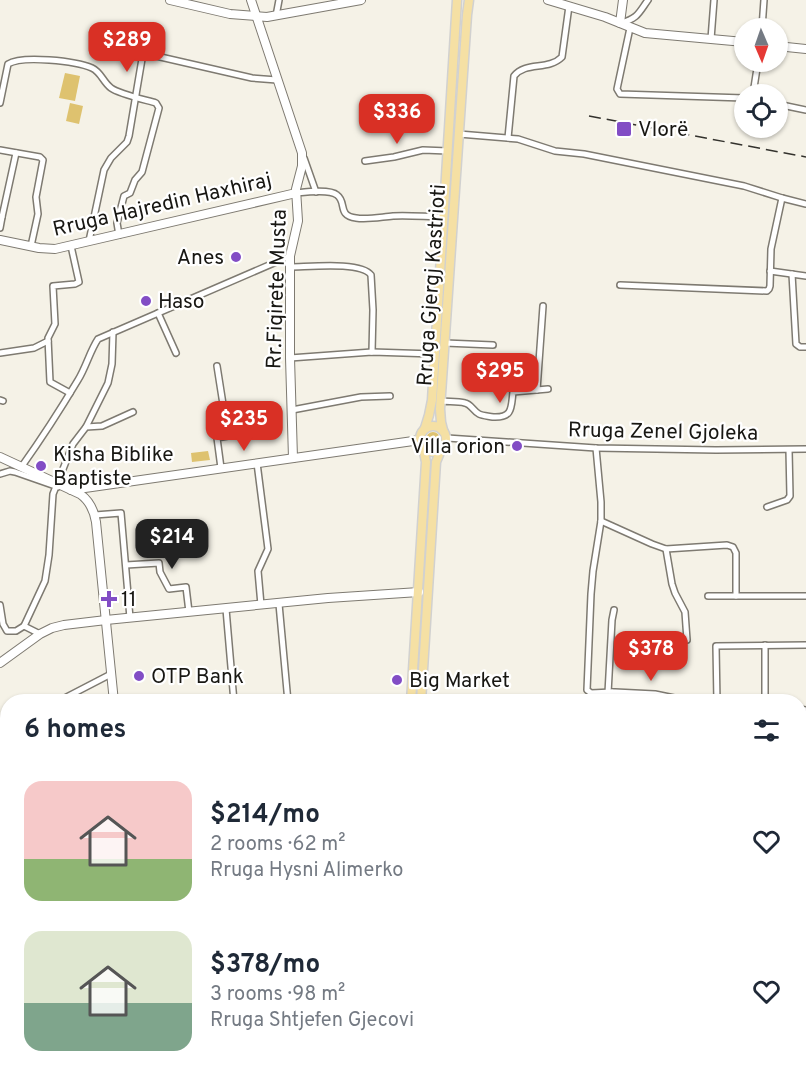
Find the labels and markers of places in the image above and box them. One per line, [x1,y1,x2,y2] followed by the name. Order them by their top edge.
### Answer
[91,22,163,73] pin: $289
[361,94,433,145] pin: $336
[638,117,688,144] place label: Vlorë
[615,120,633,138] marker: Vlorë
[177,245,224,272] place label: Anes
[229,250,243,264] marker: Anes
[158,289,204,316] place label: Haso
[139,294,153,308] marker: Haso
[464,353,536,404] pin: $295
[208,401,280,452] pin: $235
[411,434,505,461] place label: Villa orion
[510,439,524,453] marker: Villa orion
[53,442,174,493] place label: Kisha Biblike Baptiste
[34,459,48,473] marker: Kisha Biblike Baptiste
[136,519,208,570] pin: $214
[121,587,137,614] place label: 11
[102,592,116,606] marker: 11
[615,631,687,682] pin: $378
[151,664,244,691] place label: OTP Bank
[409,668,510,695] place label: Big Market
[132,669,146,683] marker: OTP Bank
[390,673,404,687] marker: Big Market

